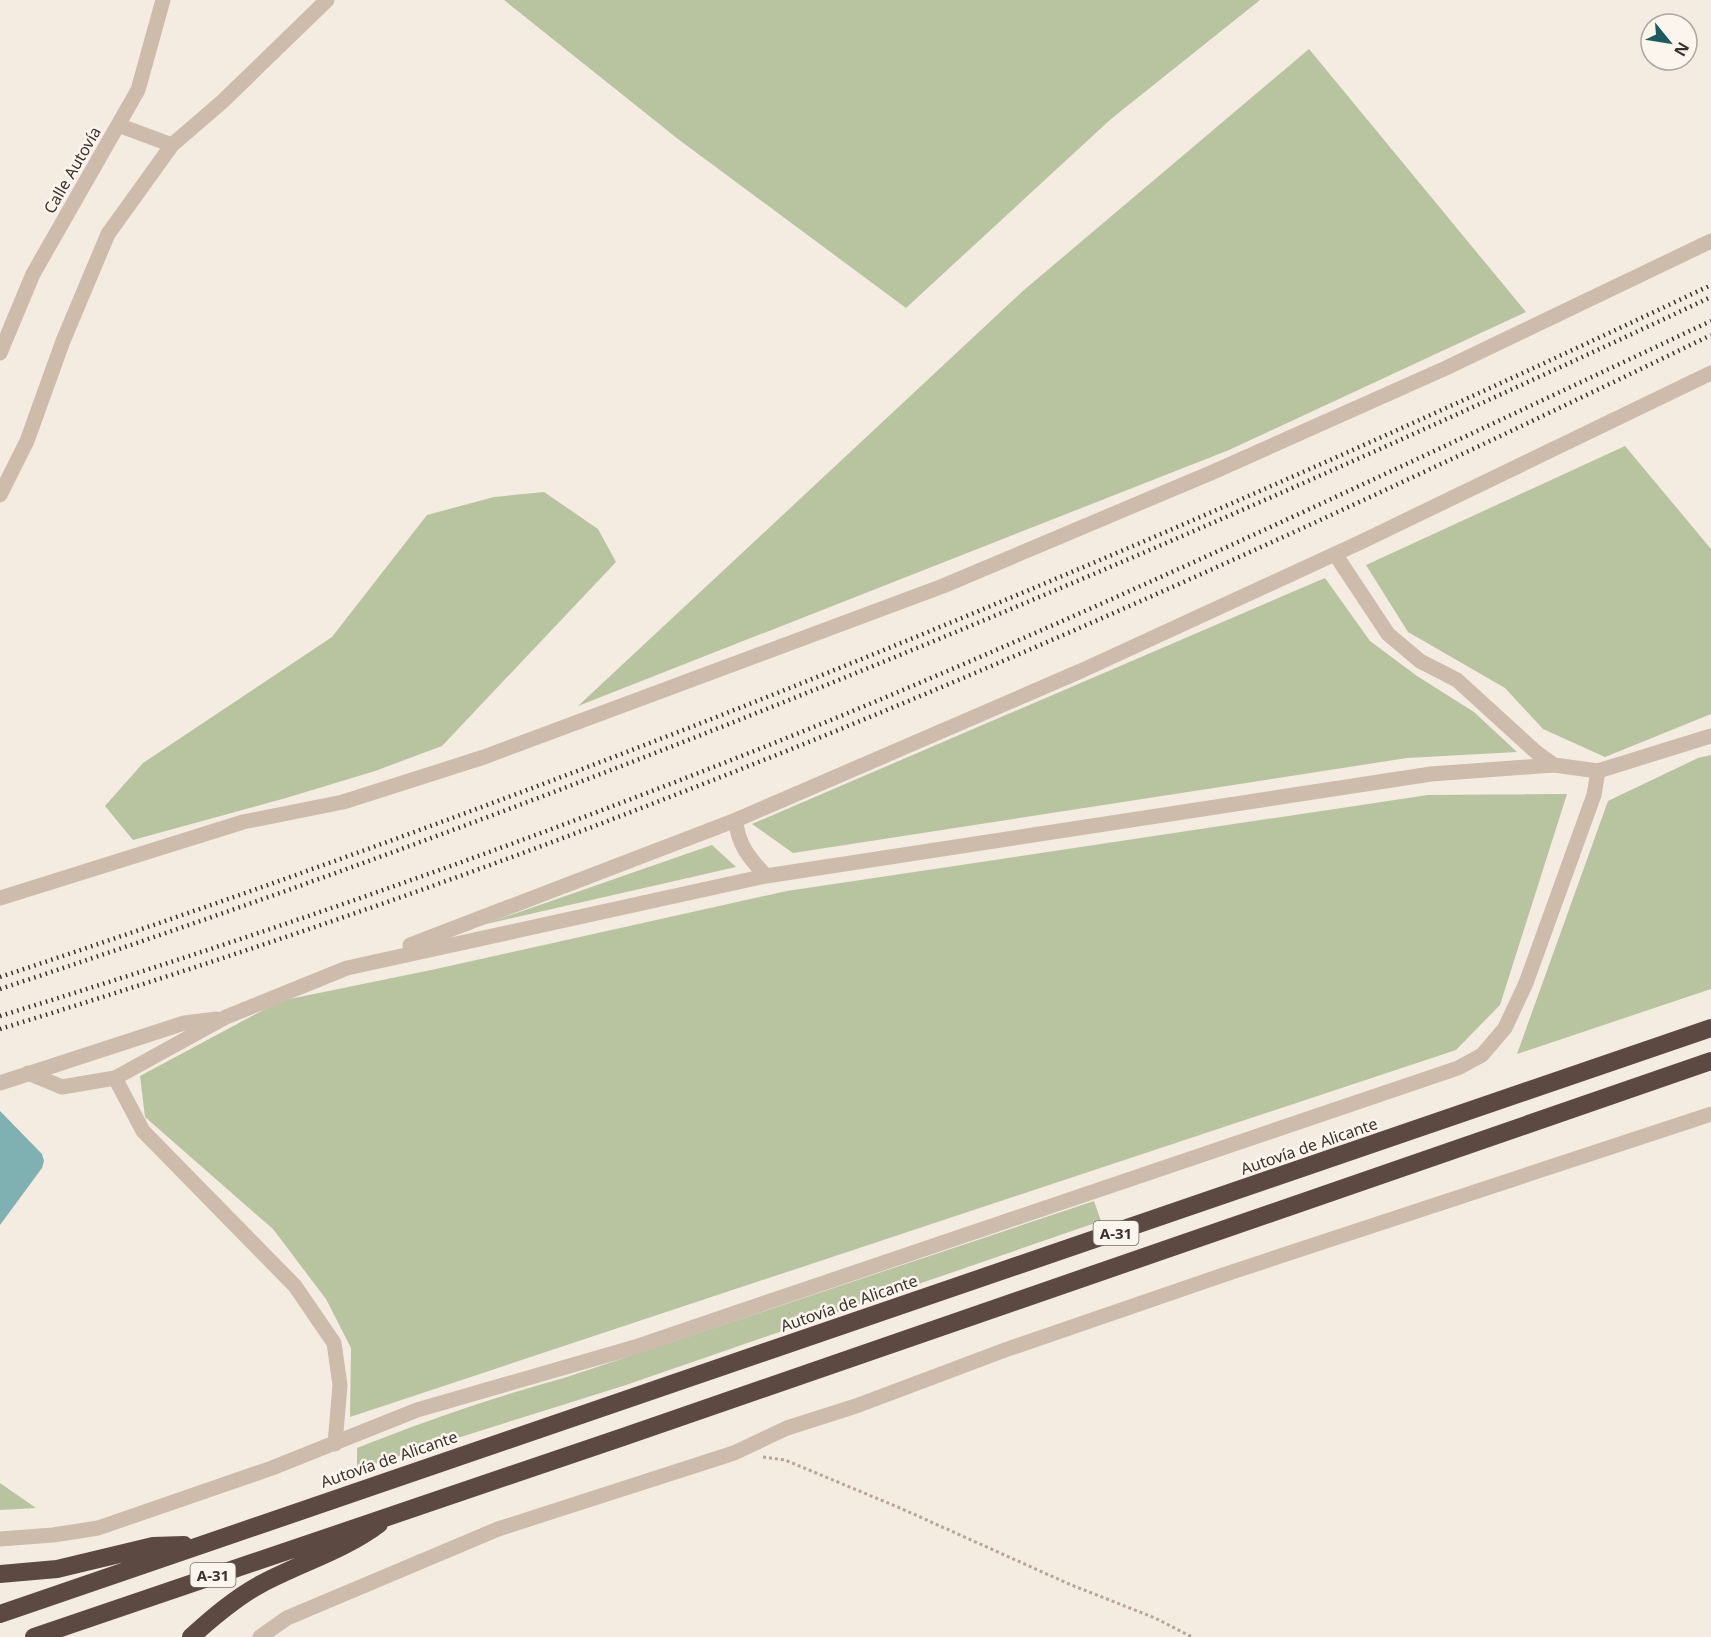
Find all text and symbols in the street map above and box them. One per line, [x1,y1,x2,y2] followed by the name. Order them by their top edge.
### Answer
[1639,12,1699,72] north arrow
[1669,38,1695,61] text: N
[38,122,106,218] street label: Calle Autovía
[1238,1112,1380,1180] street label: Autovía de Alicante
[1094,1221,1138,1245] road number: A-31
[778,1269,920,1337] street label: Autovía de Alicante
[318,1425,460,1493] street label: Autovía de Alicante
[190,1563,236,1587] road number: A-31

